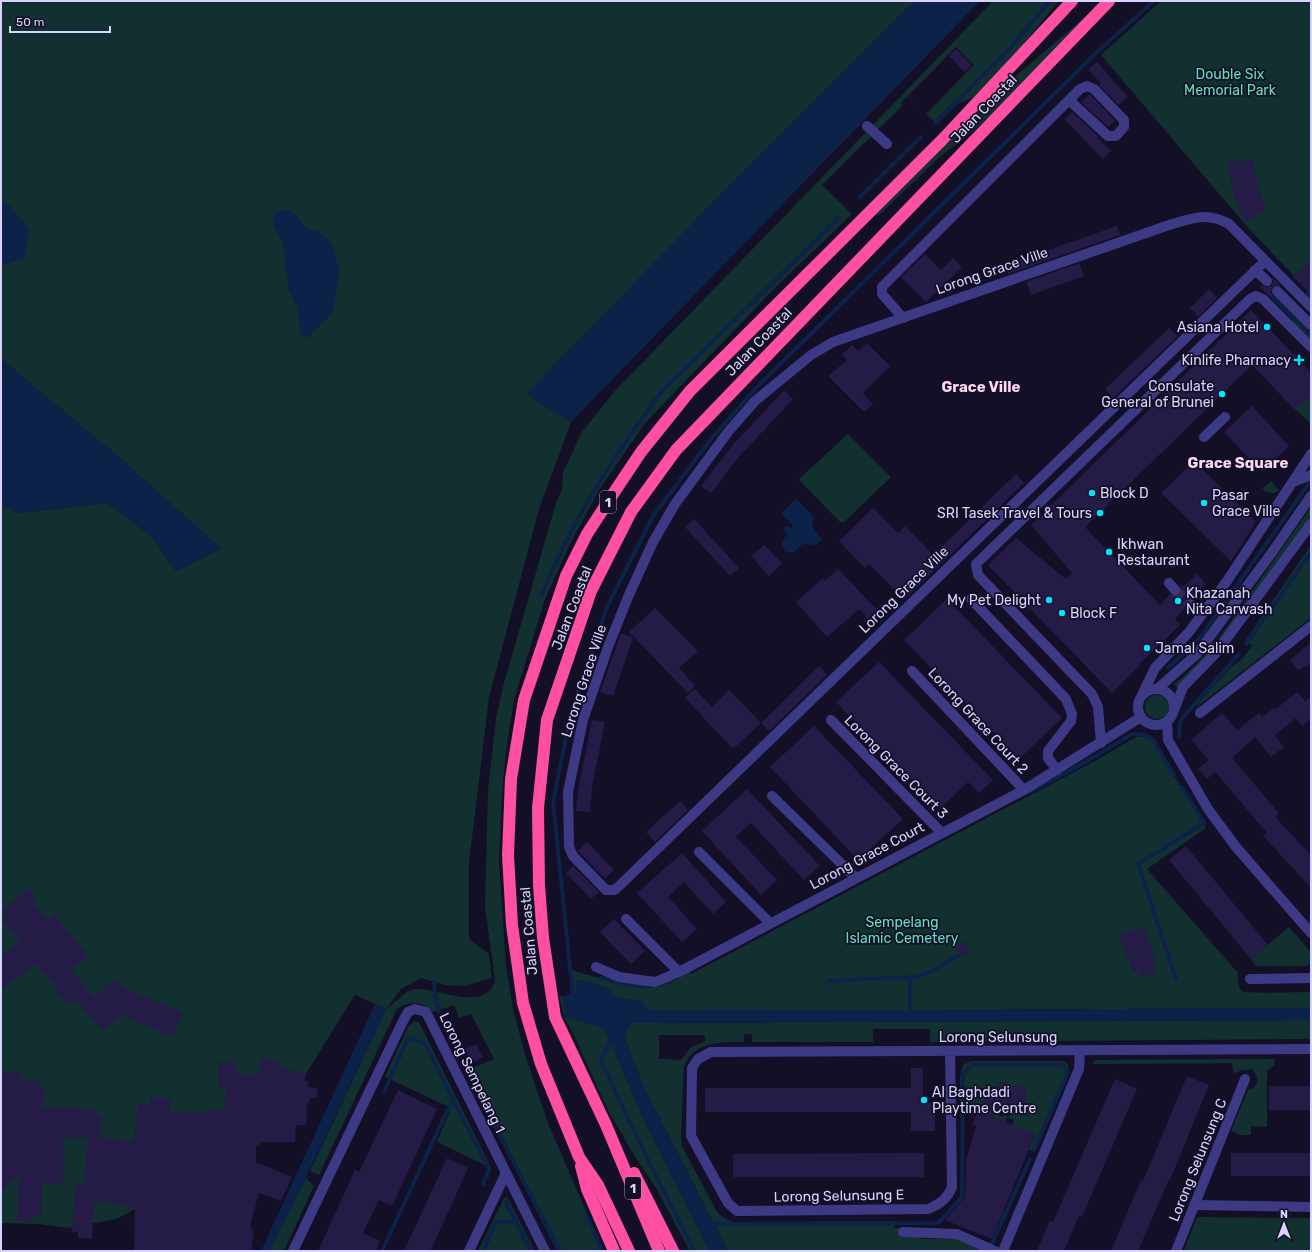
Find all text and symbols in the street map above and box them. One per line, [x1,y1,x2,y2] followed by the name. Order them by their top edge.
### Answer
[10,8,110,34] scale bar
[16,15,44,29] text: 50 m
[1184,66,1277,99] park label: Double Six Memorial Park
[947,71,1021,147] street label: Jalan Coastal
[934,244,1050,298] street label: Lorong Grace Ville
[722,304,796,380] street label: Jalan Coastal
[1177,319,1259,336] place label: Asiana Hotel
[1262,322,1272,332] marker: Asiana Hotel
[1181,352,1291,369] place label: Kinlife Pharmacy
[1294,355,1304,365] marker: Kinlife Pharmacy
[942,378,1021,396] district label: Grace Ville
[1101,378,1214,411] place label: Consulate General of Brunei
[1217,389,1227,399] marker: Consulate General of Brunei
[1188,454,1288,472] district label: Grace Square
[1100,485,1149,502] place label: Block D
[1212,487,1280,520] place label: Pasar Grace Ville
[1087,488,1097,498] marker: Block D
[600,491,616,513] road number: 1
[1199,498,1209,508] marker: Pasar Grace Ville
[937,505,1092,522] place label: SRI Tasek Travel & Tours
[1095,508,1105,518] marker: SRI Tasek Travel & Tours
[1117,536,1190,569] place label: Ikhwan Restaurant
[856,543,952,637] street label: Lorong Grace Ville
[1104,547,1114,557] marker: Ikhwan Restaurant
[548,564,596,652] street label: Jalan Coastal
[1186,585,1273,618] place label: Khazanah Nita Carwash
[947,592,1042,609] place label: My Pet Delight
[1044,595,1054,605] marker: My Pet Delight
[1173,596,1183,606] marker: Khazanah Nita Carwash
[1070,605,1117,622] place label: Block F
[1057,608,1067,618] marker: Block F
[558,622,610,740] street label: Lorong Grace Ville
[1155,640,1234,657] place label: Jamal Salim
[1142,643,1152,653] marker: Jamal Salim
[924,664,1032,778] street label: Lorong Grace Court 2
[841,712,951,822] street label: Lorong Grace Court 3
[807,818,928,893] street label: Lorong Grace Court
[517,886,541,976] street label: Jalan Coastal
[846,914,959,947] park label: Sempelang Islamic Cemetery
[435,1010,509,1136] street label: Lorong Sempelang 1
[939,1029,1057,1046] street label: Lorong Selunsung
[932,1084,1036,1117] place label: Al Baghdadi Playtime Centre
[919,1095,929,1105] marker: Al Baghdadi Playtime Centre
[1166,1096,1230,1224] street label: Lorong Selunsung C
[625,1177,641,1199] road number: 1
[774,1186,904,1206] street label: Lorong Selunsung E
[1264,1204,1304,1244] north arrow
[1280,1208,1288,1221] text: N

